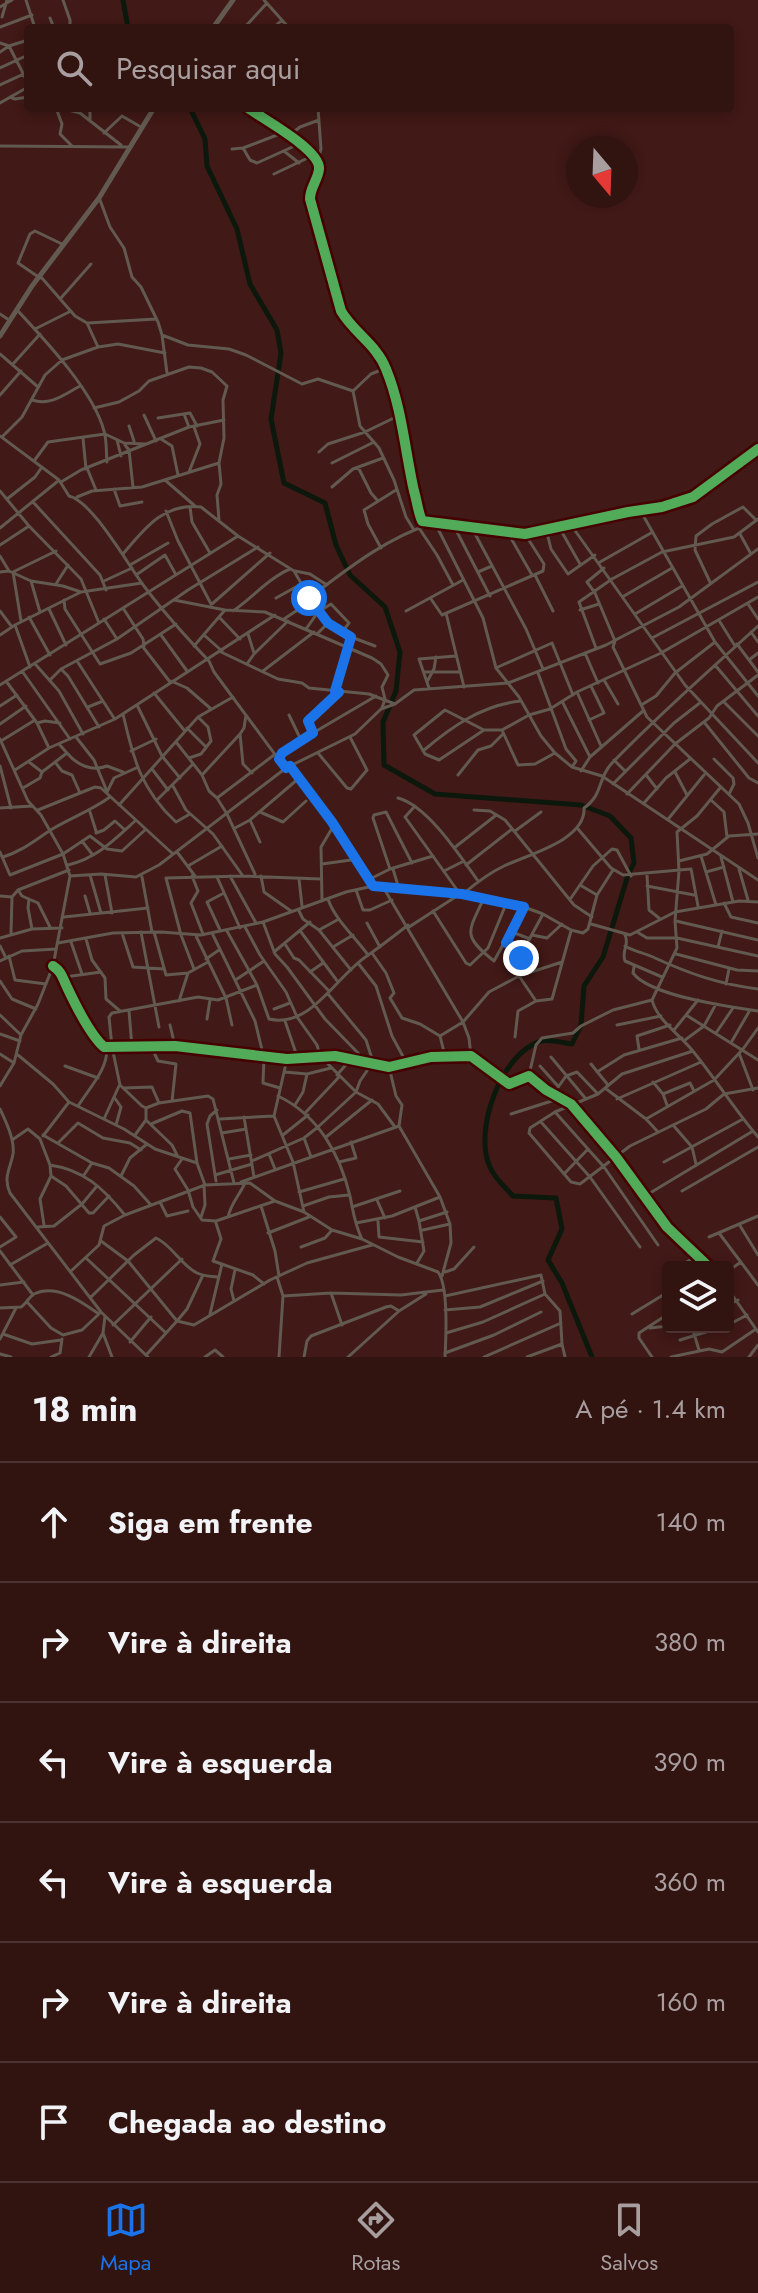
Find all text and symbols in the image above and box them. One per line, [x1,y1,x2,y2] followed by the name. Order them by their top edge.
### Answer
[24,24,734,112] search box
[52,46,96,90] icon: search
[116,47,301,90] text: Pesquisar aqui
[566,136,638,208] north arrow
[291,580,327,616] route start
[503,940,539,976] route end
[662,1261,734,1333] map controls
[662,1261,734,1333] button: layers
[32,1385,138,1434] text: 18 min
[575,1390,726,1428] text: A pé · 1.4 km
[32,1500,76,1544] icon: ahead
[108,1501,313,1544] text: Siga em frente
[655,1503,726,1541] text: 140 m
[32,1620,76,1664] icon: right
[108,1621,292,1664] text: Vire à direita
[654,1623,726,1661] text: 380 m
[32,1740,76,1784] icon: left
[108,1741,333,1784] text: Vire à esquerda
[653,1743,726,1781] text: 390 m
[32,1860,76,1904] icon: left
[108,1861,333,1904] text: Vire à esquerda
[653,1863,726,1901] text: 360 m
[32,1980,76,2024] icon: right
[108,1981,292,2024] text: Vire à direita
[656,1983,726,2021] text: 160 m
[32,2100,76,2144] icon: arrive
[108,2101,386,2144] text: Chegada ao destino
[100,2198,151,2278] tab: Mapa
[351,2198,400,2278] tab: Rotas
[600,2198,658,2278] tab: Salvos

